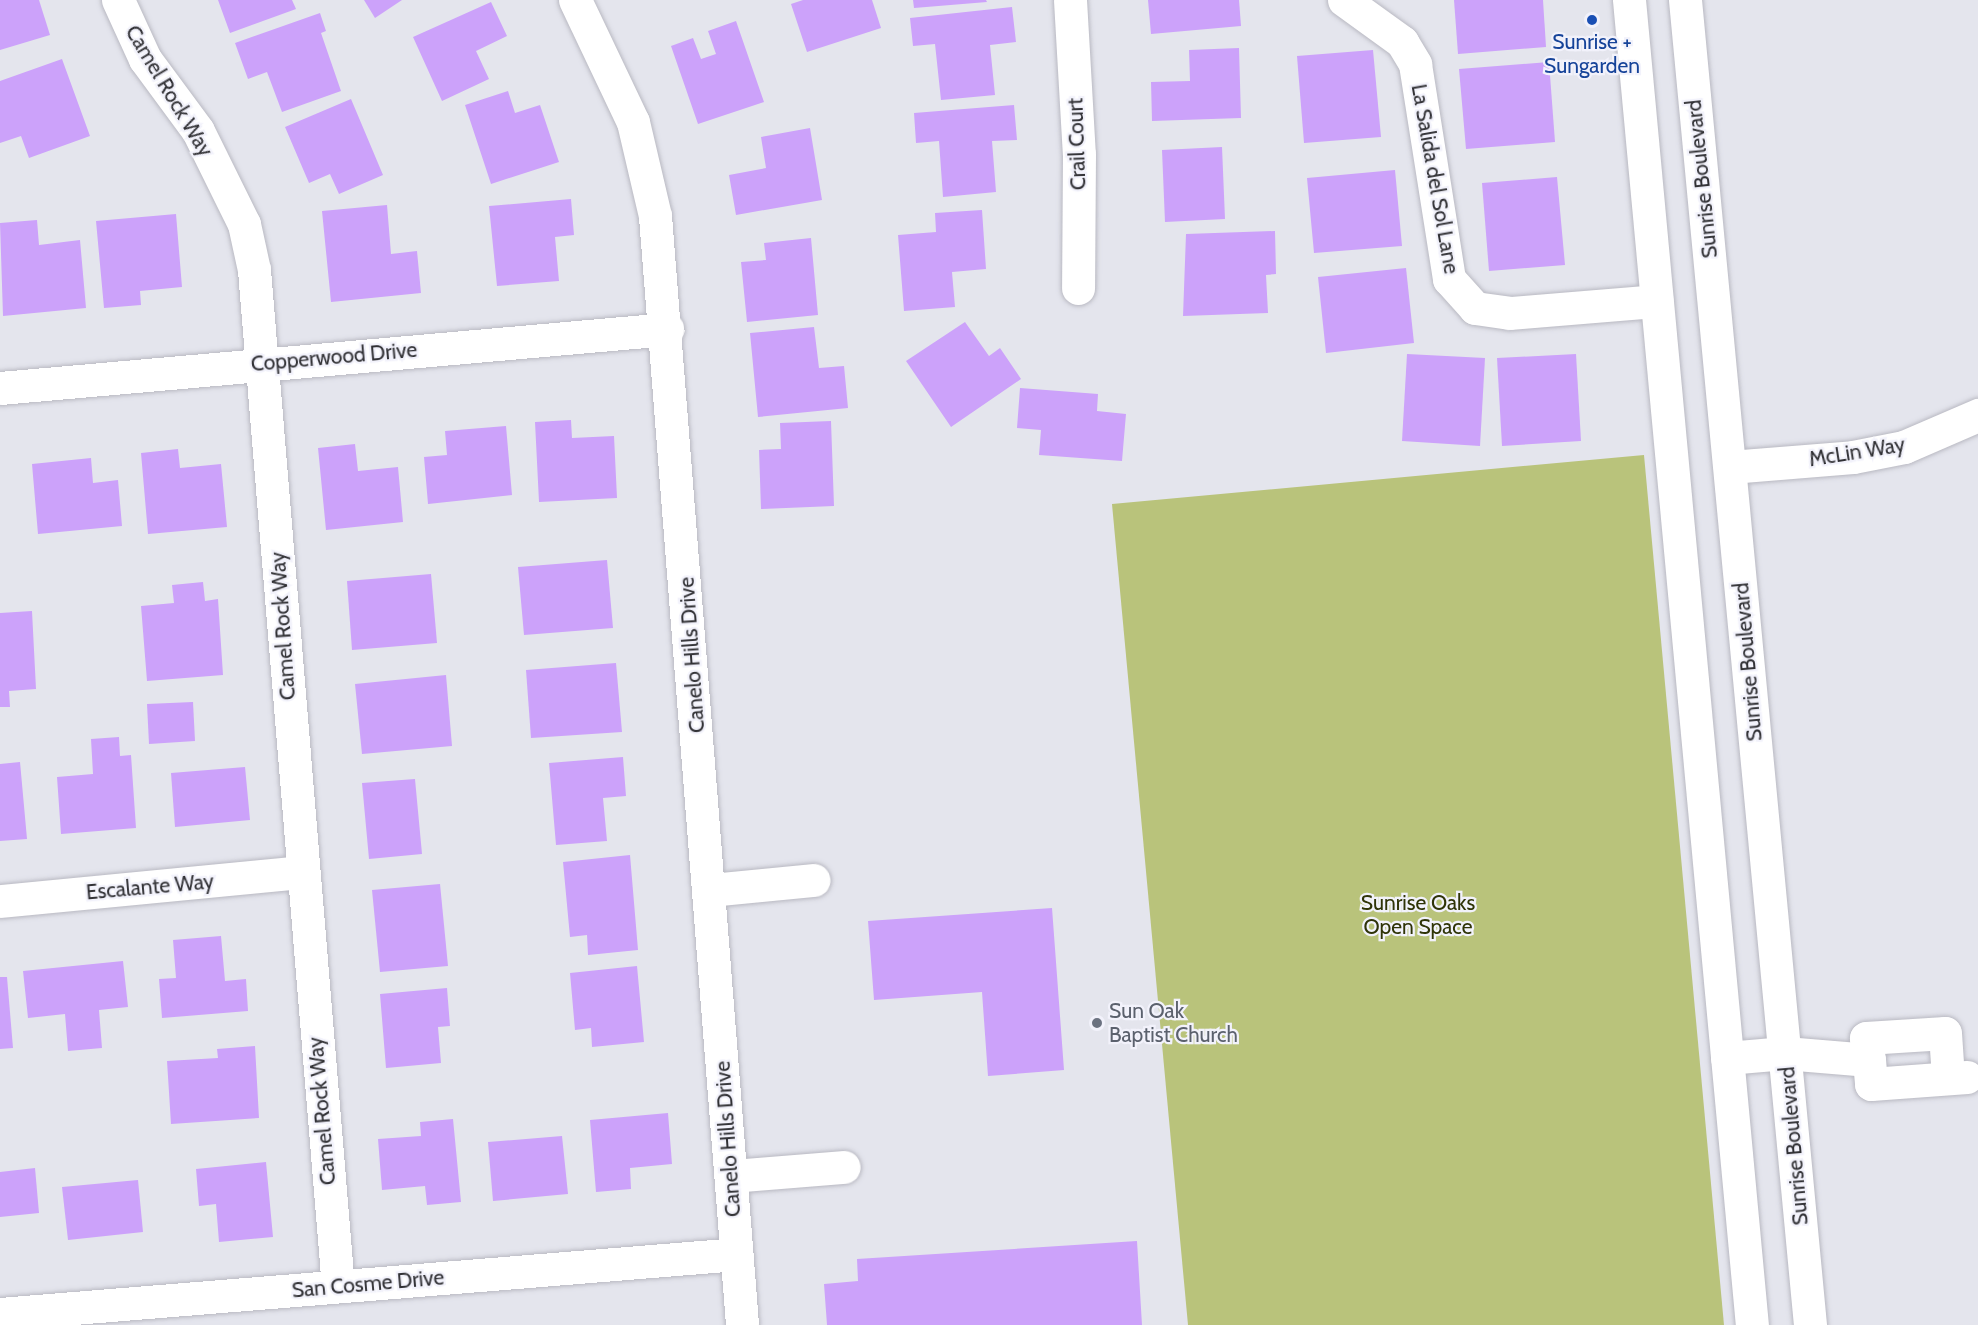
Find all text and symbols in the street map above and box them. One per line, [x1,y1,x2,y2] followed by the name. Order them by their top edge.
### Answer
[1585,13,1599,27] marker: Sunrise + Sungarden
[120,21,218,161] street label: Camel Rock Way
[1544,29,1640,79] place label: Sunrise + Sungarden
[1406,82,1464,276] street label: La Salida del Sol Lane
[1063,97,1091,191] street label: Crail Court
[1681,99,1723,259] street label: Sunrise Boulevard
[250,337,418,377] street label: Copperwood Drive
[1807,432,1907,472] street label: McLin Way
[265,551,301,701] street label: Camel Rock Way
[674,576,710,734] street label: Canelo Hills Drive
[1729,582,1767,742] street label: Sunrise Boulevard
[85,869,215,905] street label: Escalante Way
[1361,890,1475,940] park label: Sunrise Oaks Open Space
[1109,998,1238,1048] place label: Sun Oak Baptist Church
[1090,1016,1104,1030] marker: Sun Oak Baptist Church
[303,1036,341,1186] street label: Camel Rock Way
[710,1060,746,1218] street label: Canelo Hills Drive
[1775,1066,1813,1226] street label: Sunrise Boulevard
[291,1265,445,1303] street label: San Cosme Drive

